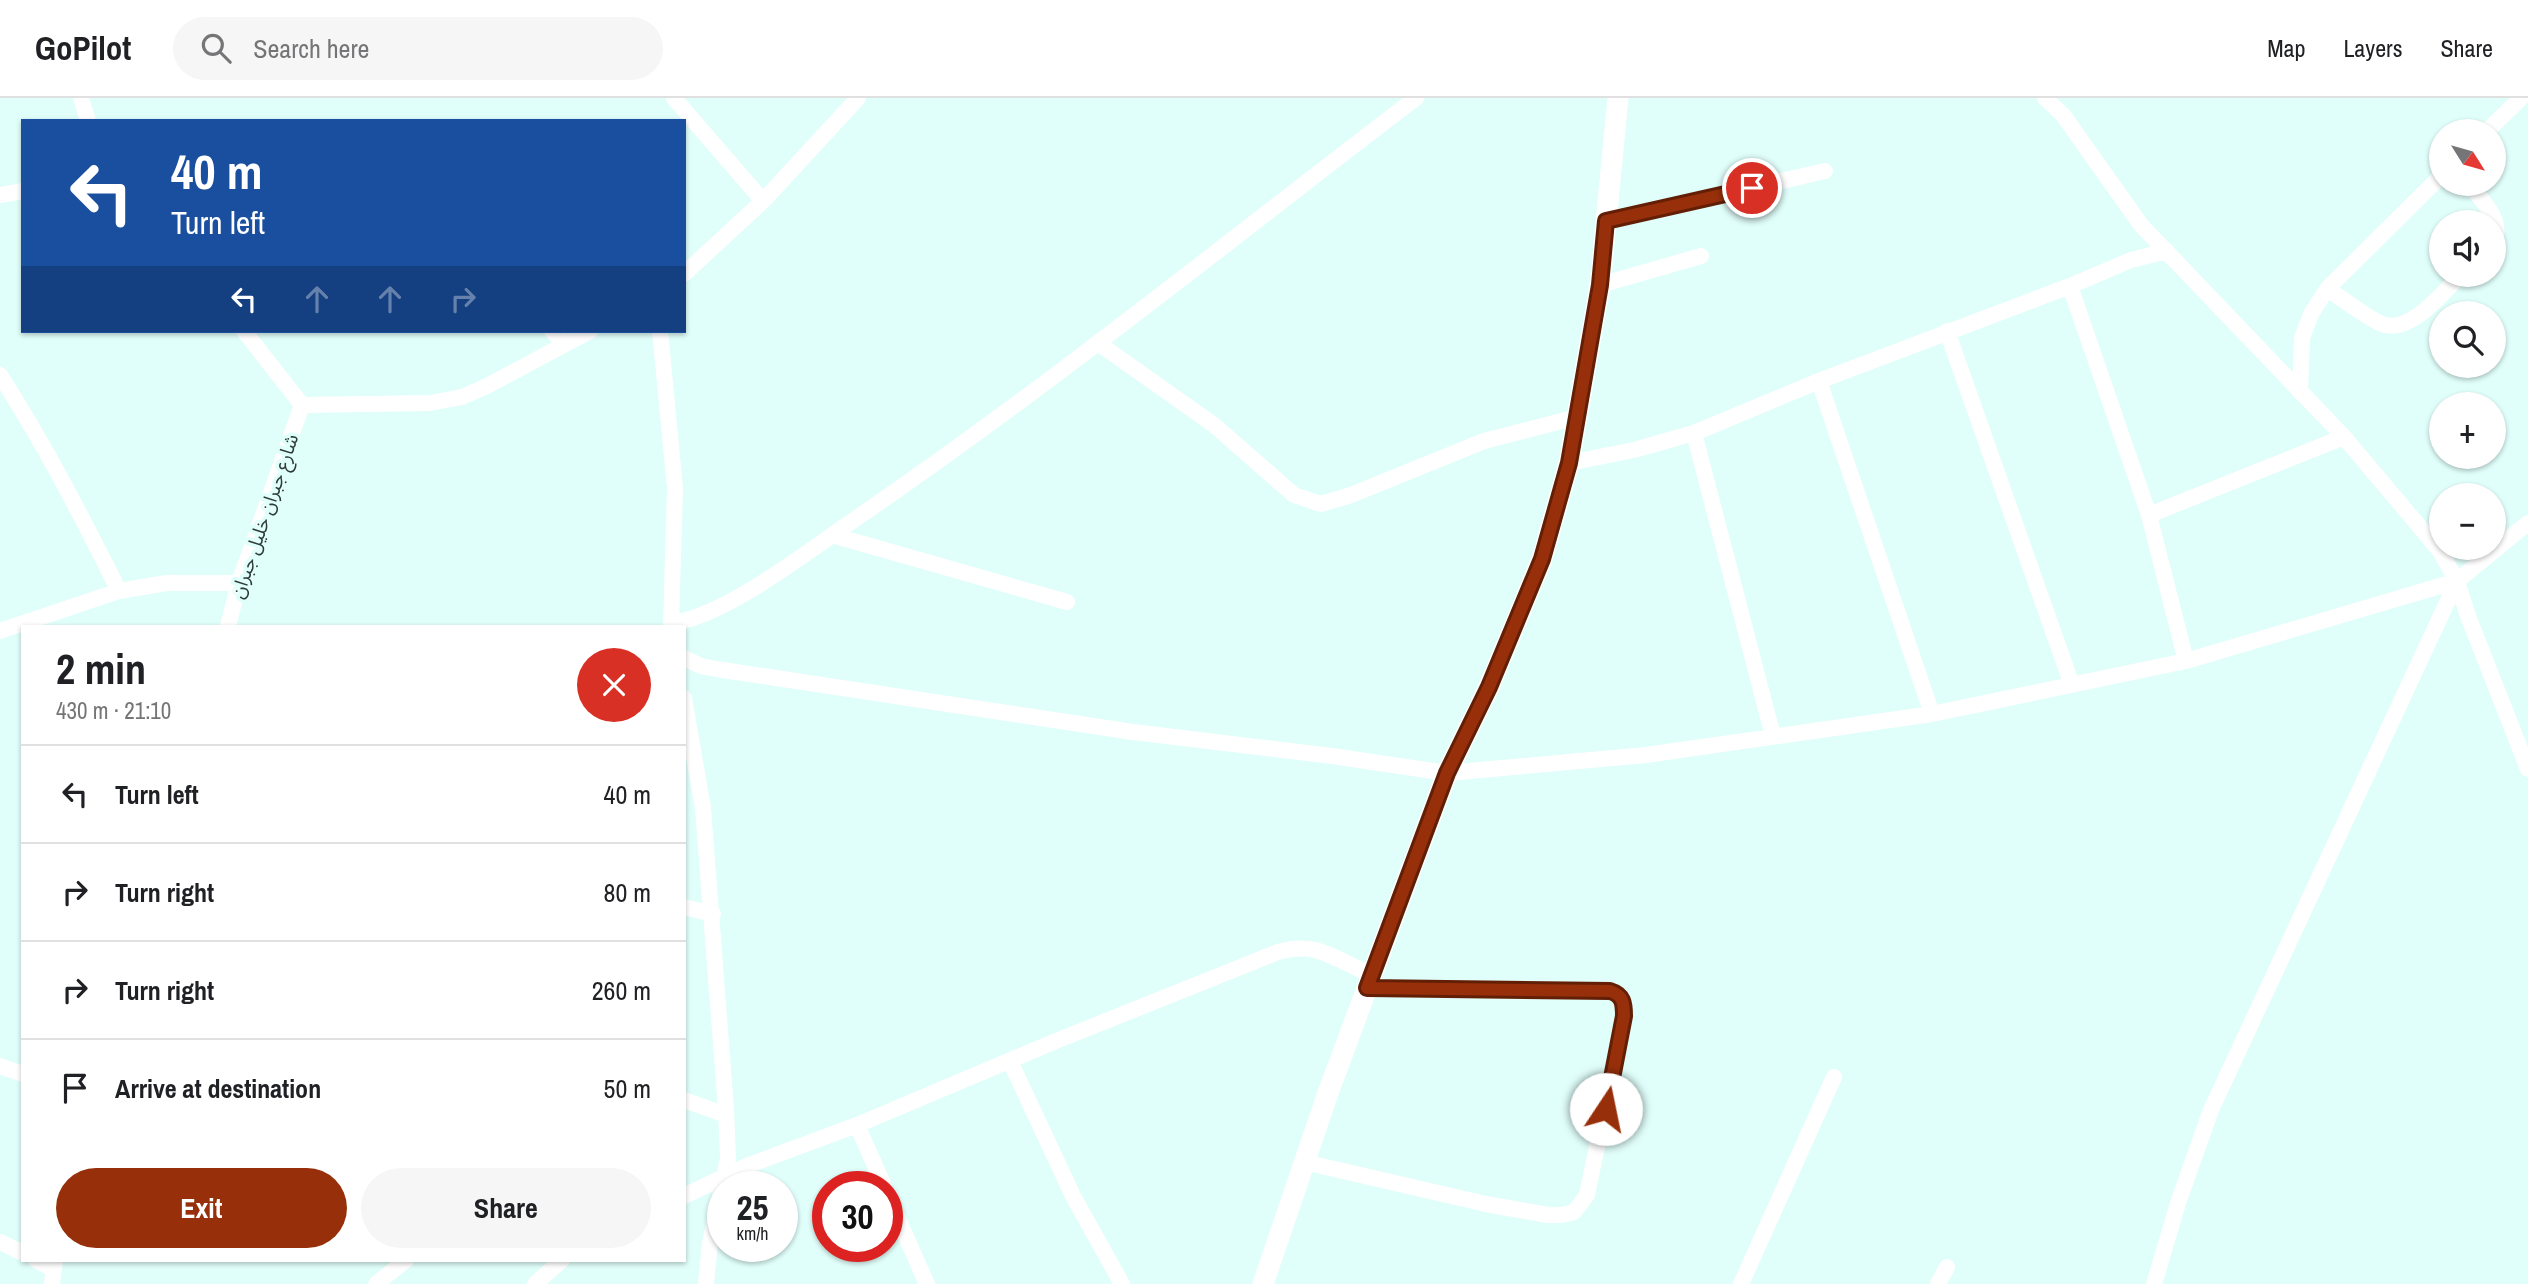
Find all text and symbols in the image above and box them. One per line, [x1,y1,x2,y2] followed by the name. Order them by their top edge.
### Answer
[173,17,663,80] search box
[35,26,131,70] text: GoPilot
[197,29,235,67] icon: search
[253,31,369,66] text: Search here
[2267,32,2305,64] text: Map
[2343,32,2402,64] text: Layers
[2440,32,2493,64] text: Share
[2429,119,2506,196] north arrow
[2429,119,2506,560] map controls
[171,138,263,204] text: 40 m
[56,147,147,238] icon: left
[1722,158,1782,218] pin
[1733,169,1771,207] icon: arrive
[171,201,265,244] text: Turn left
[2429,210,2506,287] button: sound
[225,280,263,318] icon: left
[298,280,336,318] icon: ahead
[371,280,409,318] icon: ahead
[444,280,482,318] icon: right
[2429,301,2506,378] button: search
[2429,392,2506,469] button: +
[224,430,305,602] street label: شارع جبران خليل جبران
[2429,483,2506,560] button: −
[56,641,146,697] text: 2 min
[577,648,651,722] button: close
[56,695,171,726] text: 430 m · 21:10
[56,775,94,813] icon: left
[115,777,199,812] text: Turn left
[604,777,651,812] text: 40 m
[56,873,94,911] icon: right
[115,875,214,910] text: Turn right
[604,875,651,910] text: 80 m
[56,971,94,1009] icon: right
[115,973,214,1008] text: Turn right
[592,973,651,1008] text: 260 m
[56,1069,94,1107] icon: arrive
[115,1071,321,1106] text: Arrive at destination
[604,1071,651,1106] text: 50 m
[1569,1072,1643,1146] position arrow
[56,1168,347,1248] button: Exit
[361,1168,651,1248] button: Share
[812,1171,903,1262] speed limit sign: 30
[737,1184,768,1231] text: 25
[737,1221,769,1246] text: km/h

